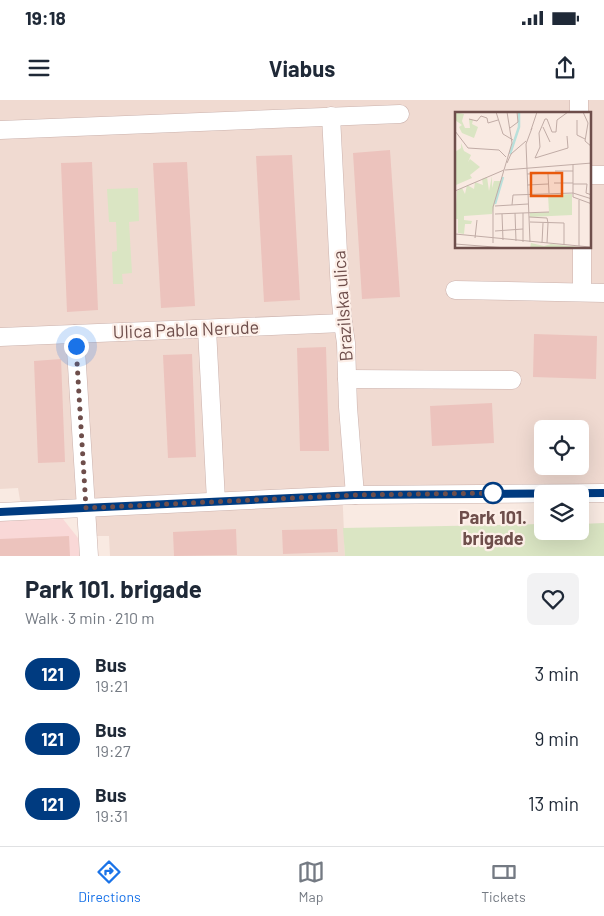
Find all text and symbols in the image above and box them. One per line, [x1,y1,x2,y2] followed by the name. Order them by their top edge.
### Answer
[25,6,66,29] text: 19:18
[25,54,53,82] icon: menu
[551,54,579,82] icon: share
[269,55,335,81] text: Viabus
[455,112,592,249] inset map
[327,250,357,362] street label: Brazilska ulica
[112,315,260,343] street label: Ulica Pabla Nerude
[64,334,89,359] your location
[534,420,589,540] map controls
[534,420,589,475] button: locate
[482,482,504,504] marker: Park 101. brigade
[534,485,589,540] button: layers
[459,506,527,549] place label: Park 101. brigade
[527,573,579,625] button: heart
[25,574,202,603] text: Park 101. brigade
[25,608,155,627] text: Walk · 3 min · 210 m
[95,653,127,676] text: Bus
[535,662,579,685] text: 3 min
[41,663,64,685] text: 121
[95,676,128,695] text: 19:21
[95,718,127,741] text: Bus
[535,727,579,750] text: 9 min
[41,728,64,750] text: 121
[95,741,131,760] text: 19:27
[95,783,127,806] text: Bus
[528,792,579,815] text: 13 min
[41,793,64,815] text: 121
[95,806,128,825] text: 19:31
[78,858,141,905] tab: Directions
[297,858,325,905] tab: Map
[481,858,526,905] tab: Tickets

